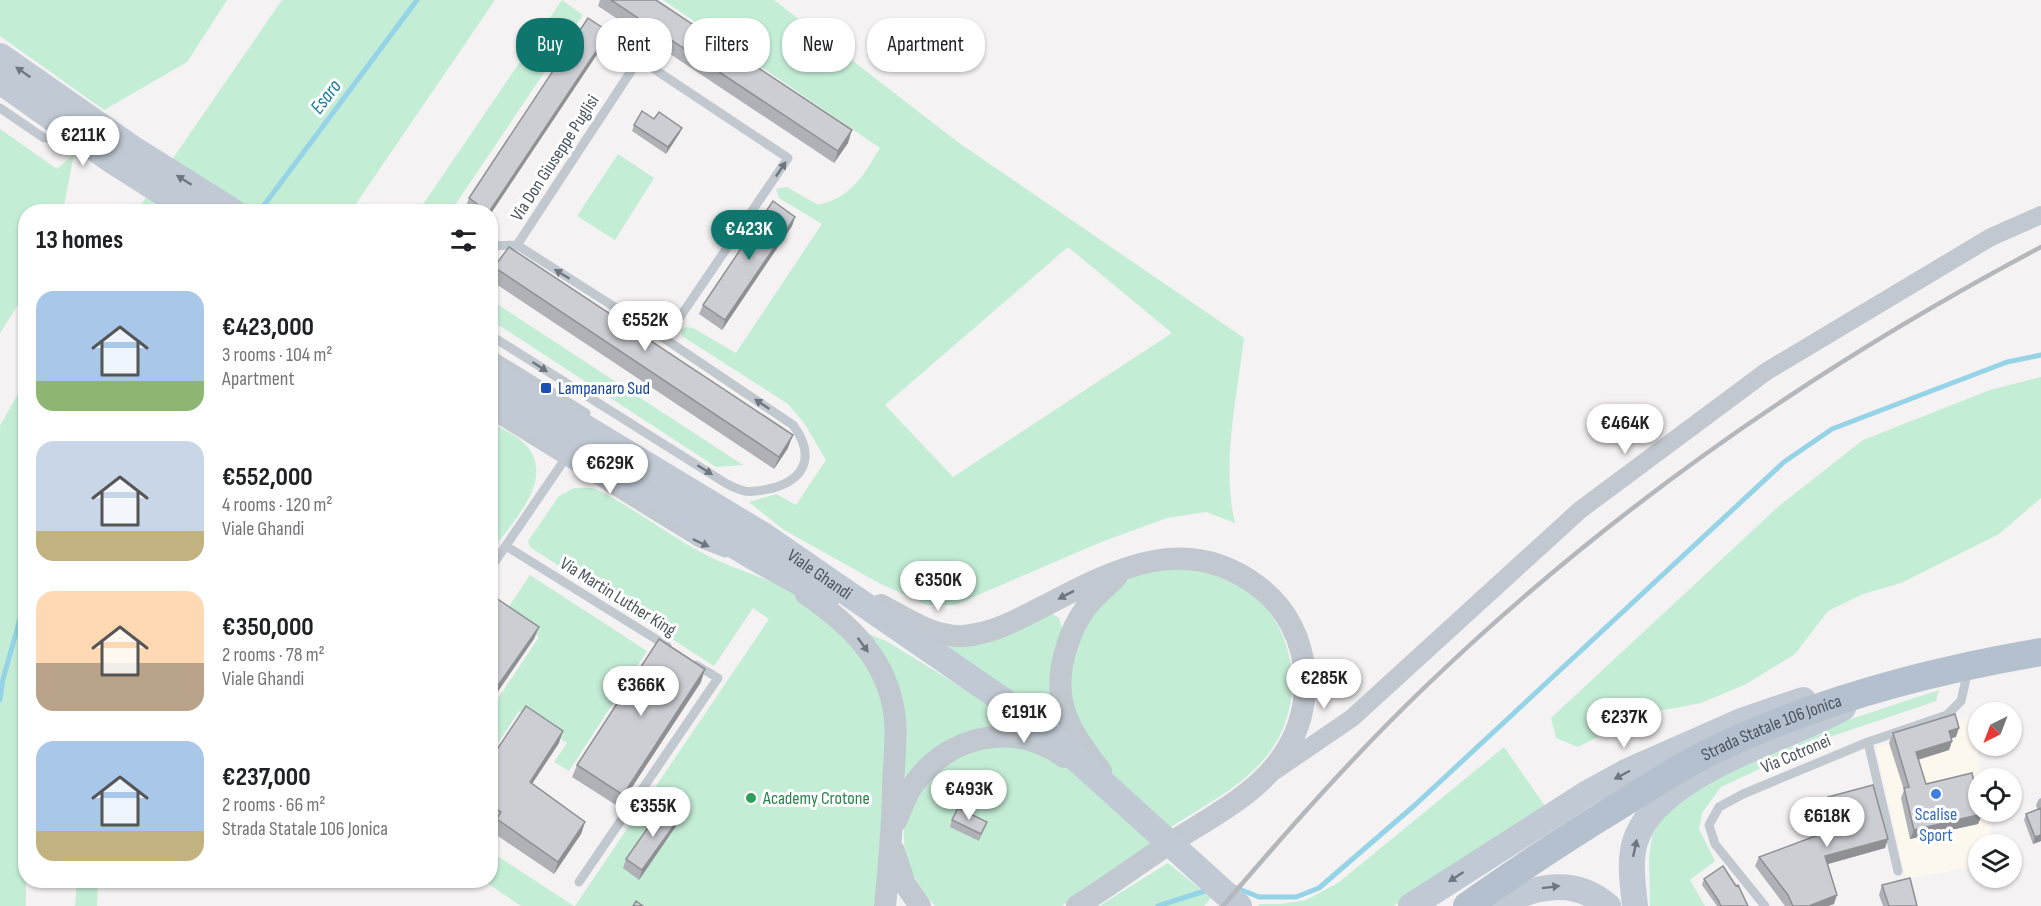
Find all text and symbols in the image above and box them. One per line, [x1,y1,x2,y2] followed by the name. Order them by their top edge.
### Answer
[516,18,584,72] chip: Buy
[596,18,672,72] chip: Rent
[684,18,770,72] chip: Filters
[782,18,855,72] chip: New
[867,18,985,72] chip: Apartment
[15,66,31,78] one-way arrow
[305,75,347,119] water label: Esaro
[506,91,604,225] street label: Via Don Giuseppe Puglisi
[41,116,125,167] pin: €211K
[60,123,106,147] text: €211K
[775,161,787,177] one-way arrow
[176,175,193,186] one-way arrow
[707,210,791,261] pin: €423K
[725,217,773,241] text: €423K
[447,224,480,257] icon: filters
[36,225,123,256] text: 13 homes
[555,268,571,280] one-way arrow
[603,301,687,352] pin: €552K
[622,308,668,332] text: €552K
[222,312,314,343] text: €423,000
[84,315,156,387] icon: home
[222,343,332,367] text: 3 rooms · 104 m²
[531,361,548,372] one-way arrow
[222,367,295,391] text: Apartment
[558,378,650,399] place label: Lampanaro Sud
[539,381,553,395] marker: Lampanaro Sud
[755,398,771,410] one-way arrow
[1583,404,1667,455] pin: €464K
[1601,411,1649,435] text: €464K
[568,444,652,495] pin: €629K
[586,451,634,475] text: €629K
[222,462,313,493] text: €552,000
[84,465,156,537] icon: home
[697,465,713,476] one-way arrow
[222,493,333,517] text: 4 rooms · 120 m²
[222,517,304,541] text: Viale Ghandi
[693,538,710,547] one-way arrow
[783,544,856,604] street label: Viale Ghandi
[556,553,680,641] street label: Via Martin Luther King
[896,561,980,612] pin: €350K
[914,568,962,592] text: €350K
[1058,590,1075,599] one-way arrow
[222,612,314,643] text: €350,000
[84,615,156,687] icon: home
[857,637,869,652] one-way arrow
[222,643,325,667] text: 2 rooms · 78 m²
[1282,659,1366,710] pin: €285K
[599,666,683,717] pin: €366K
[1300,666,1348,690] text: €285K
[222,667,304,691] text: Viale Ghandi
[617,673,665,697] text: €366K
[1698,690,1844,765] street label: Strada Statale 106 Jonica
[982,693,1066,744] pin: €191K
[1582,698,1666,749] pin: €237K
[1001,700,1047,724] text: €191K
[1968,702,2022,756] north arrow
[1968,702,2022,888] map controls
[1601,705,1648,729] text: €237K
[1758,730,1834,778] street label: Via Cotronei
[222,762,311,793] text: €237,000
[84,765,156,837] icon: home
[1968,768,2022,822] button: locate
[1613,769,1631,779] one-way arrow
[927,770,1011,821] pin: €493K
[945,777,993,801] text: €493K
[611,787,695,838] pin: €355K
[1929,787,1943,801] marker: Scalise Sport
[762,788,870,809] place label: Academy Crotone
[744,791,758,805] marker: Academy Crotone
[222,793,326,817] text: 2 rooms · 66 m²
[630,794,676,818] text: €355K
[1785,797,1869,848] pin: €618K
[1804,804,1850,828] text: €618K
[1915,804,1957,846] place label: Scalise Sport
[222,817,388,841] text: Strada Statale 106 Jonica
[1968,834,2022,888] button: layers
[1630,839,1640,857] one-way arrow
[1448,872,1464,883] one-way arrow
[1541,883,1560,892] one-way arrow

